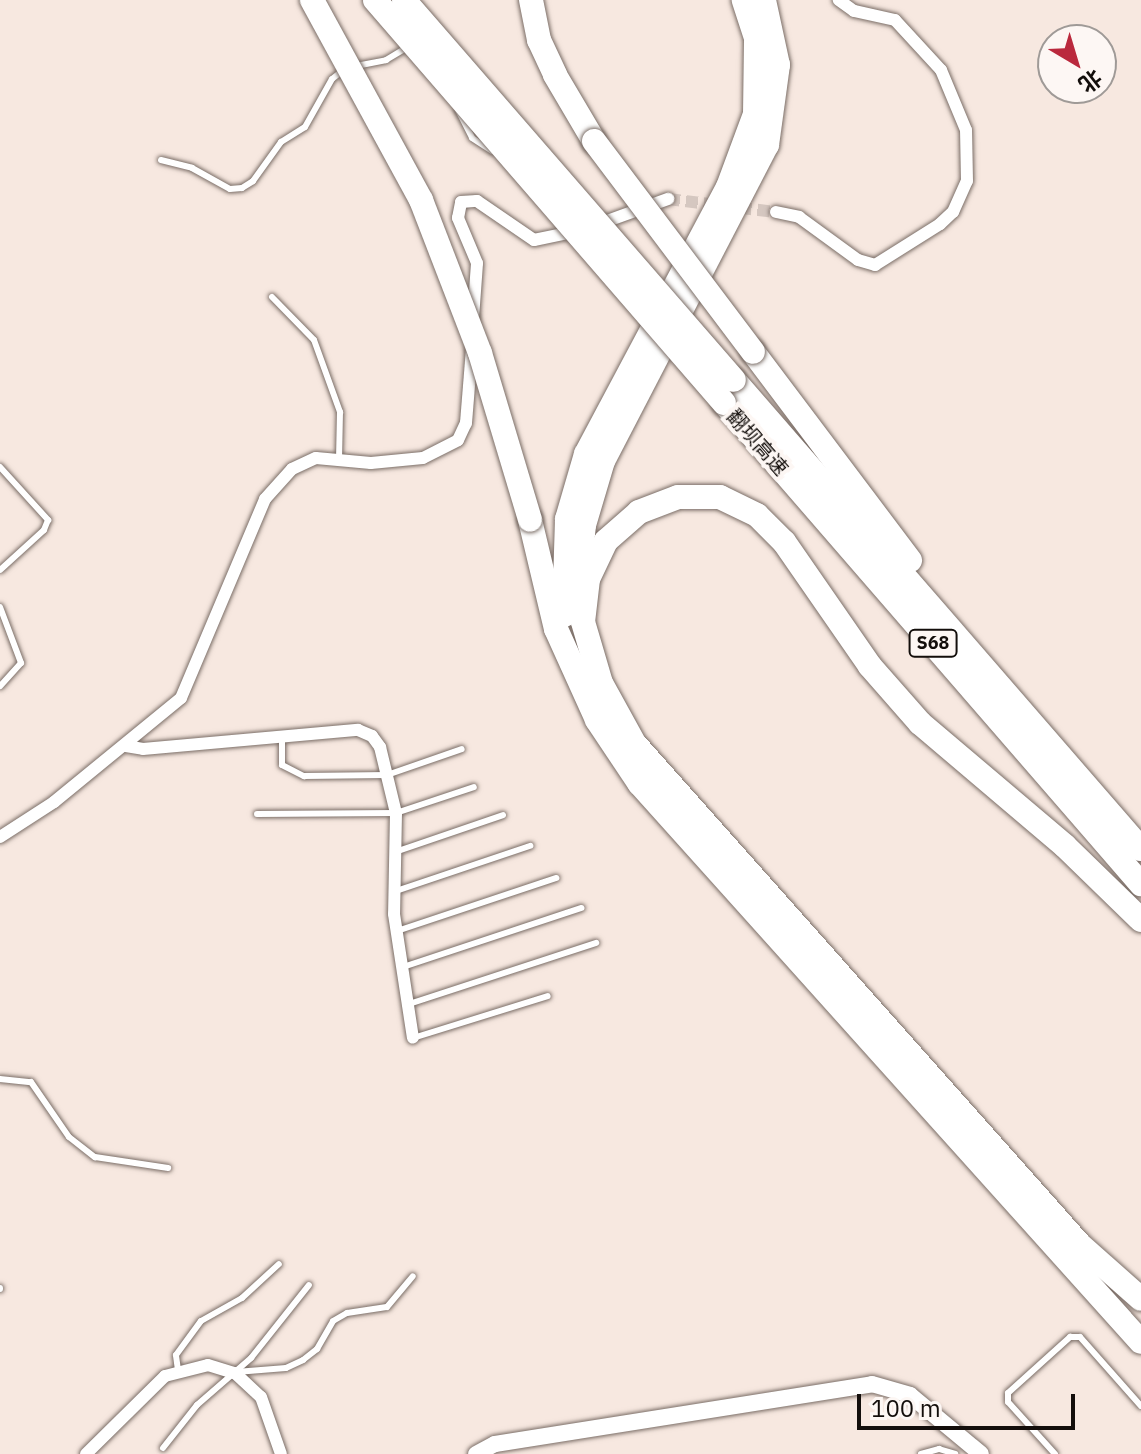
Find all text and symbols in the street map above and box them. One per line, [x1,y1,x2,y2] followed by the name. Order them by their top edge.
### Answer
[1037,24,1117,104] north arrow
[1073,64,1108,100] text: 北
[723,404,793,480] street label: 翻坝高速
[907,629,959,657] road number: S68
[861,1378,1079,1428] scale bar
[871,1392,941,1424] text: 100 m

